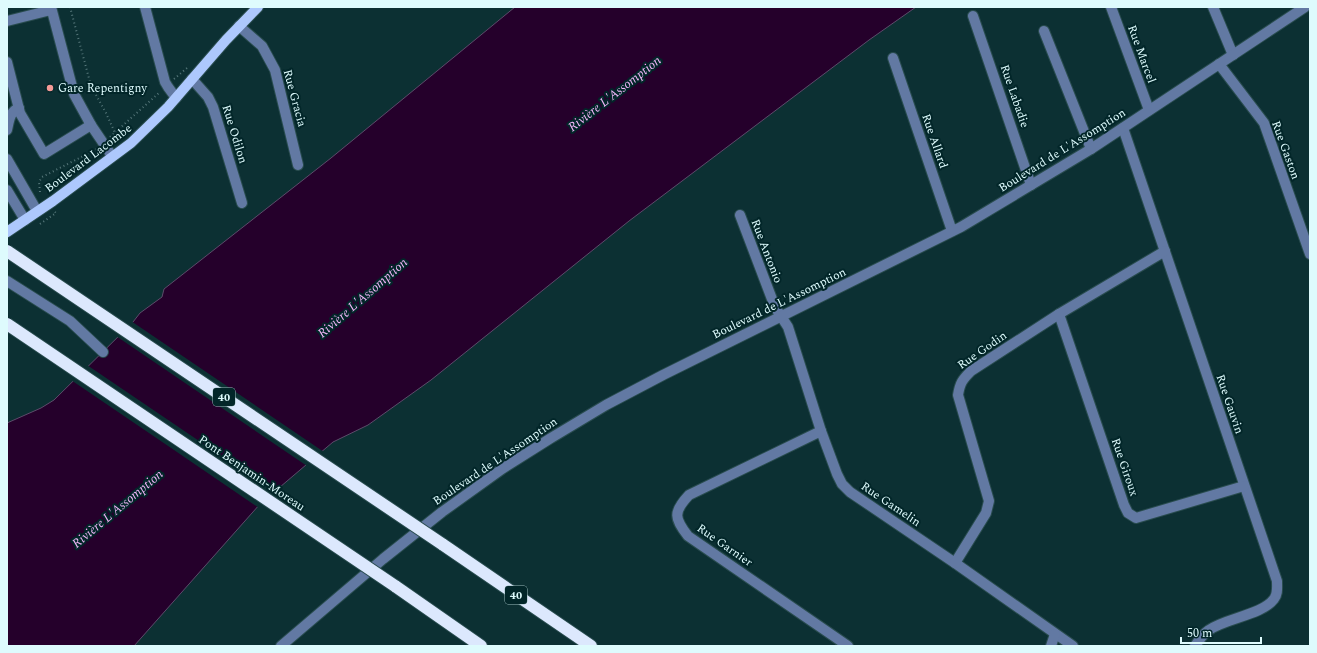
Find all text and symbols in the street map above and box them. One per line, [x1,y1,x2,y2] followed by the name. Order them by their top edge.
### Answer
[1122,22,1161,86] street label: Rue Marcel
[564,51,666,137] water label: Rivière L'Assomption
[995,62,1034,131] street label: Rue Labadie
[278,67,311,129] street label: Rue Gracia
[58,79,148,98] place label: Gare Repentigny
[45,83,55,93] marker: Gare Repentigny
[217,102,252,166] street label: Rue Odilon
[995,103,1130,197] street label: Boulevard de L'Assomption
[916,111,953,171] street label: Rue Allard
[1266,118,1305,182] street label: Rue Gaston
[41,119,136,198] street label: Boulevard Lacombe
[746,216,787,286] street label: Rue Antonio
[313,253,412,343] water label: Rivière L'Assomption
[709,263,849,344] street label: Boulevard de L'Assomption
[954,326,1011,374] street label: Rue Godin
[1210,372,1249,436] street label: Rue Gauvin
[213,388,235,406] road number: 40
[429,412,562,510] street label: Boulevard de L'Assomption
[194,431,309,516] street label: Pont Benjamin-Moreau
[1106,436,1143,499] street label: Rue Giroux
[68,464,168,553] water label: Rivière L'Assomption
[857,477,925,532] street label: Rue Gamelin
[693,519,757,572] street label: Rue Garnier
[505,586,527,604] road number: 40
[1181,619,1261,645] scale bar
[1187,624,1212,643] text: 50 m

